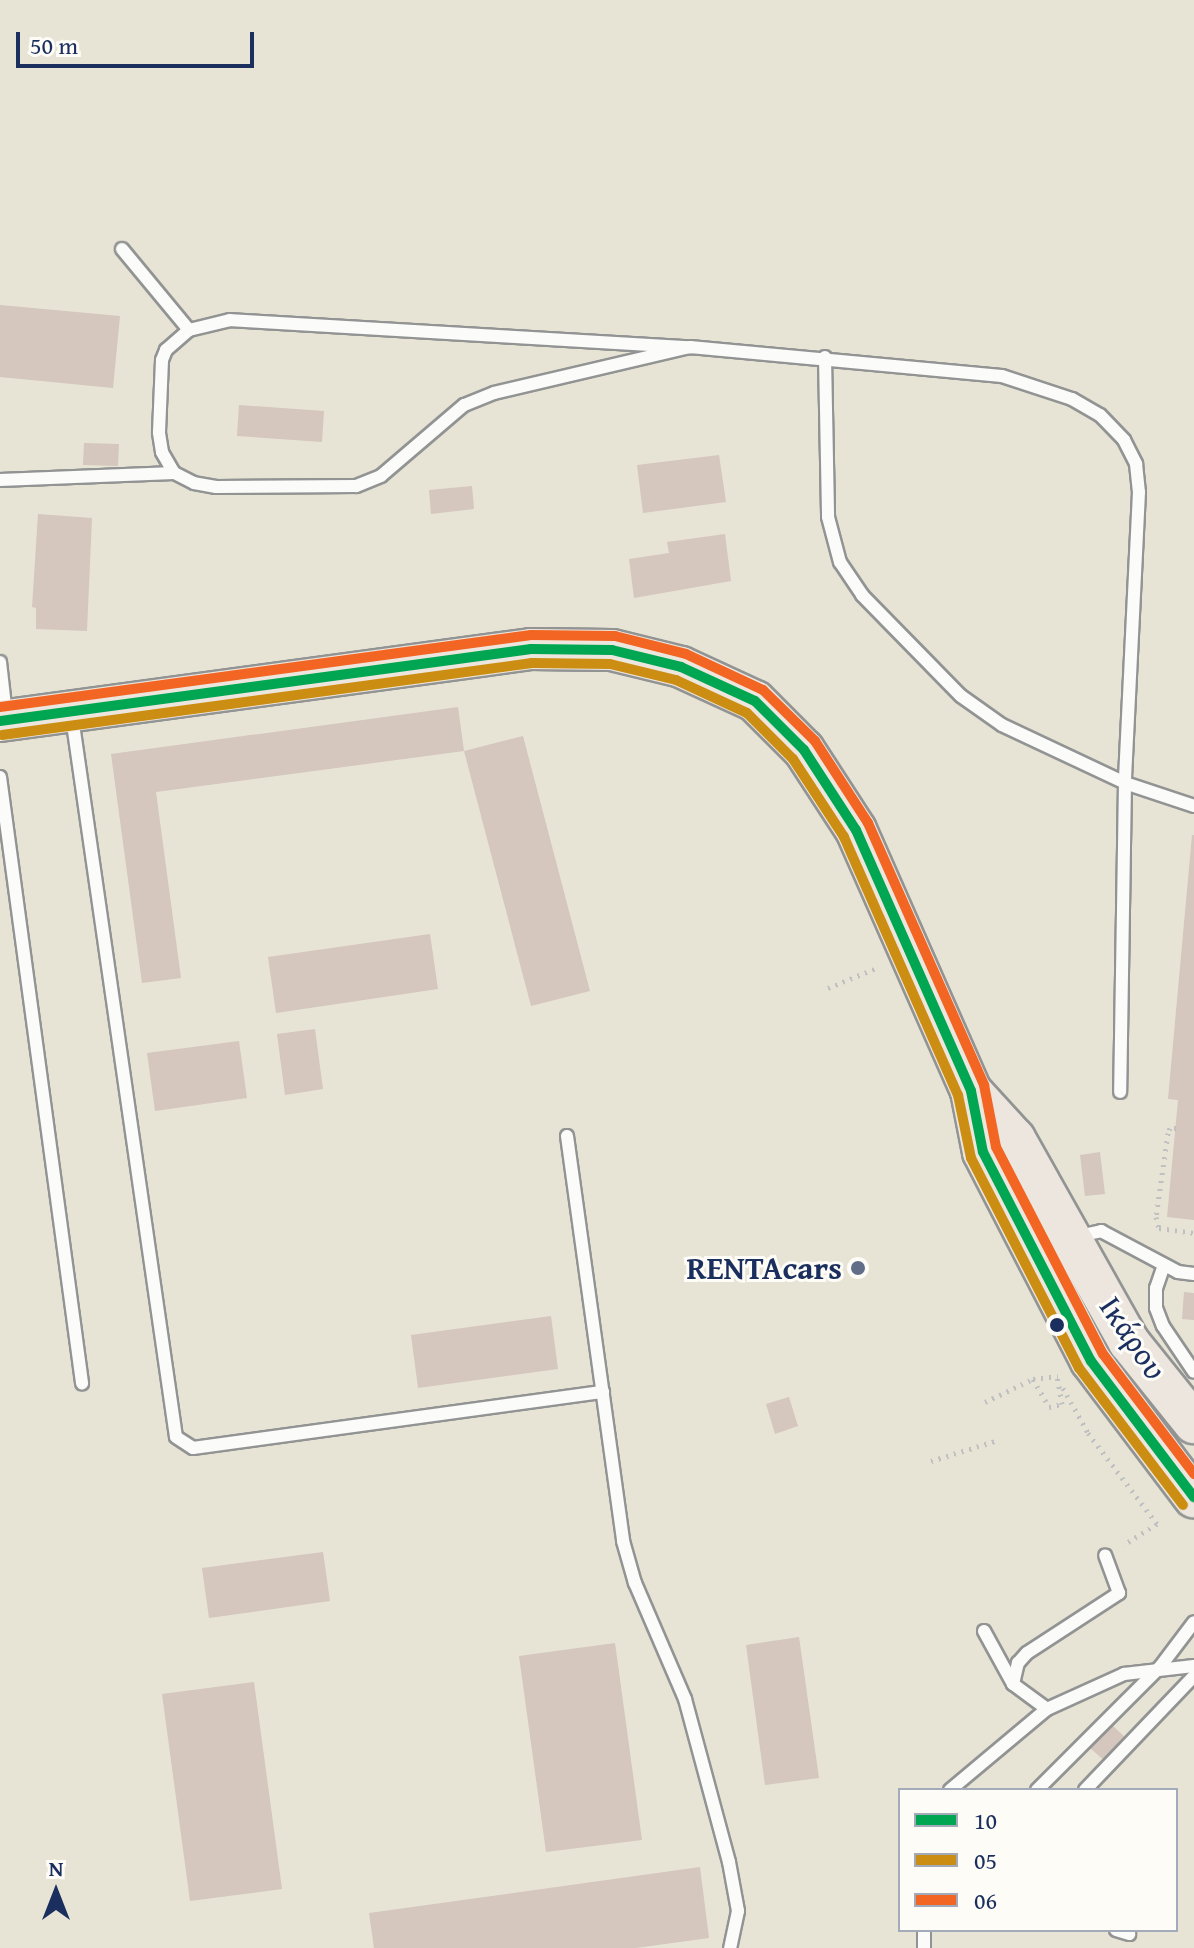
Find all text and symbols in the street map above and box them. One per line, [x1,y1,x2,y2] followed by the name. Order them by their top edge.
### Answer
[20,16,258,66] scale bar
[30,28,78,63] text: 50 m
[687,1249,842,1287] place label: RENTAcars
[849,1259,867,1277] marker: RENTAcars
[1091,1289,1175,1387] street label: Ικάρου
[1049,1317,1065,1333] unlabelled marker
[898,1788,1178,1932] legend
[974,1803,997,1838] text: 10
[974,1843,997,1878] text: 05
[16,1852,96,1932] north arrow
[49,1852,63,1884] text: N
[974,1883,997,1918] text: 06

